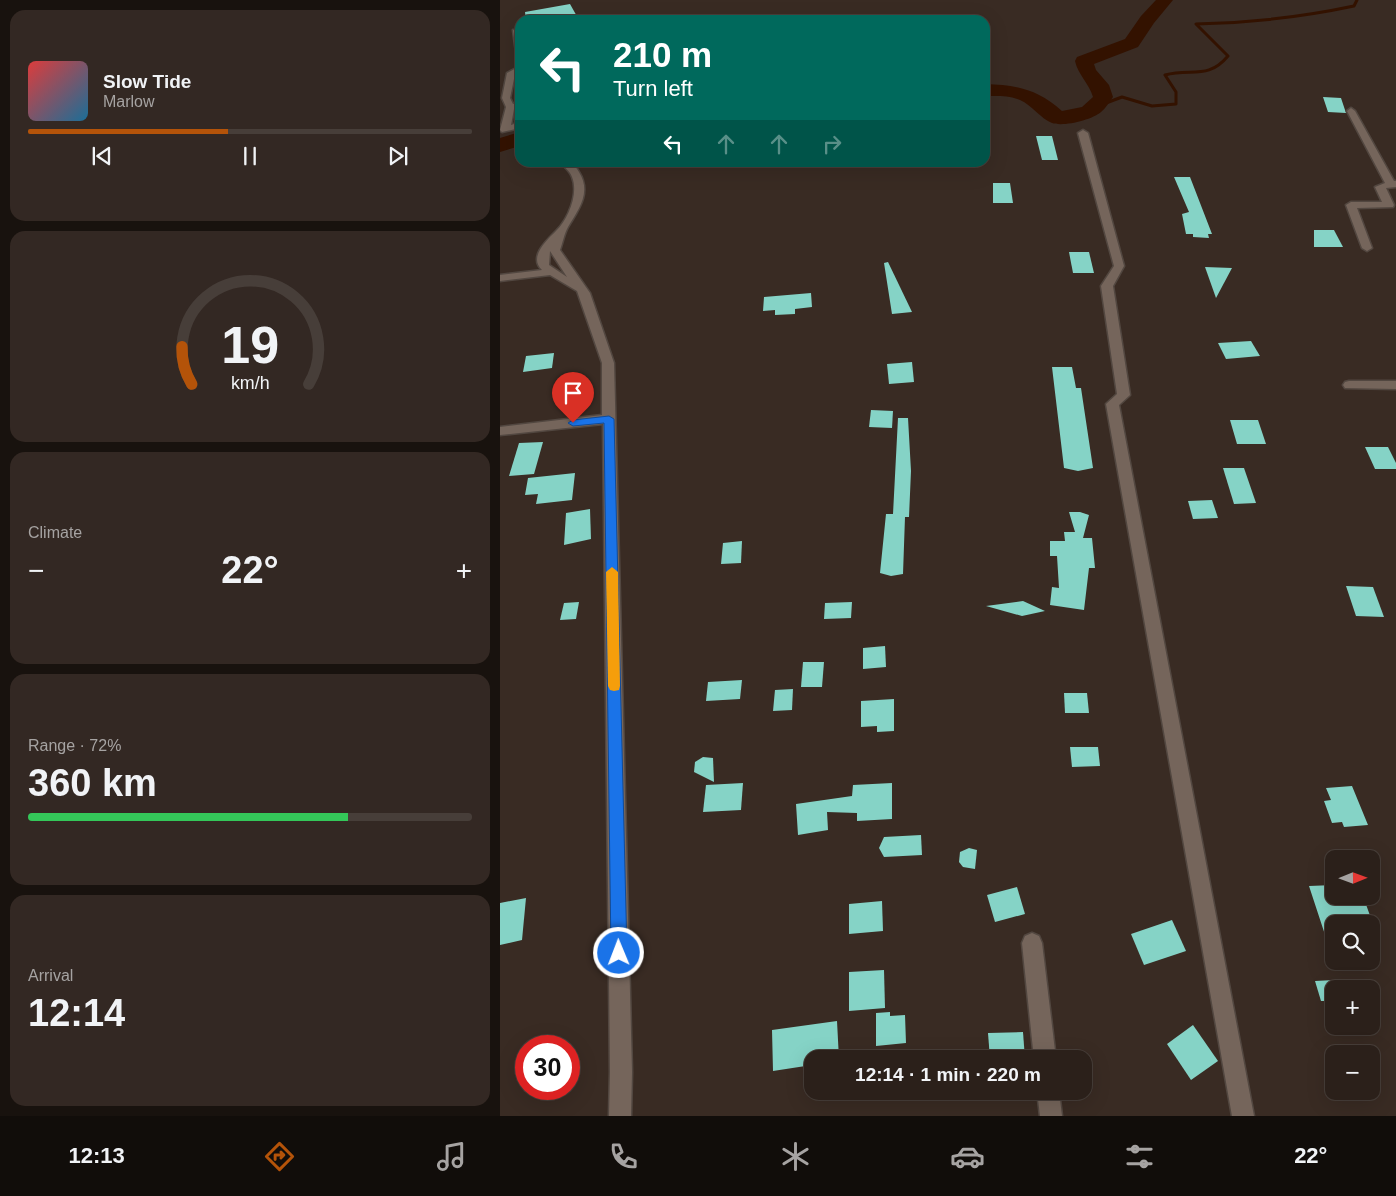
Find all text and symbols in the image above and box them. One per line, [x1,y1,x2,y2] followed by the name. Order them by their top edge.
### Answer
[530,35,595,100] icon: left
[613,35,712,74] text: 210 m
[103,71,191,92] text: Slow Tide
[613,76,693,101] text: Turn left
[103,93,155,110] text: Marlow
[659,130,687,158] icon: left
[712,130,740,158] icon: ahead
[765,130,793,158] icon: ahead
[818,130,846,158] icon: right
[88,142,116,170] icon: previous
[236,142,264,170] icon: pause
[384,142,412,170] icon: next
[221,316,279,374] text: 19
[552,372,594,423] pin
[231,373,269,393] text: km/h
[559,379,587,407] icon: arrive
[28,524,82,541] text: Climate
[221,549,279,591] text: 22°
[28,555,44,586] text: −
[456,555,472,586] text: +
[28,737,121,754] text: Range · 72%
[28,762,157,804] text: 360 km
[1325,850,1380,905] north arrow
[1325,850,1380,1100] map controls
[1325,915,1380,970] button: search
[592,926,644,978] position arrow
[28,967,73,984] text: Arrival
[1325,980,1380,1035] button: +
[28,992,125,1034] text: 12:14
[515,1035,580,1100] speed limit sign: 30
[1325,1045,1380,1100] button: −
[855,1064,1041,1085] text: 12:14 · 1 min · 220 m
[262,1139,297,1174] icon: directions
[434,1139,469,1174] icon: music
[606,1139,641,1174] icon: phone
[778,1139,813,1174] icon: climate
[950,1139,985,1174] icon: car
[1122,1139,1157,1174] icon: filters
[69,1143,125,1168] text: 12:13
[1294,1143,1327,1168] text: 22°

